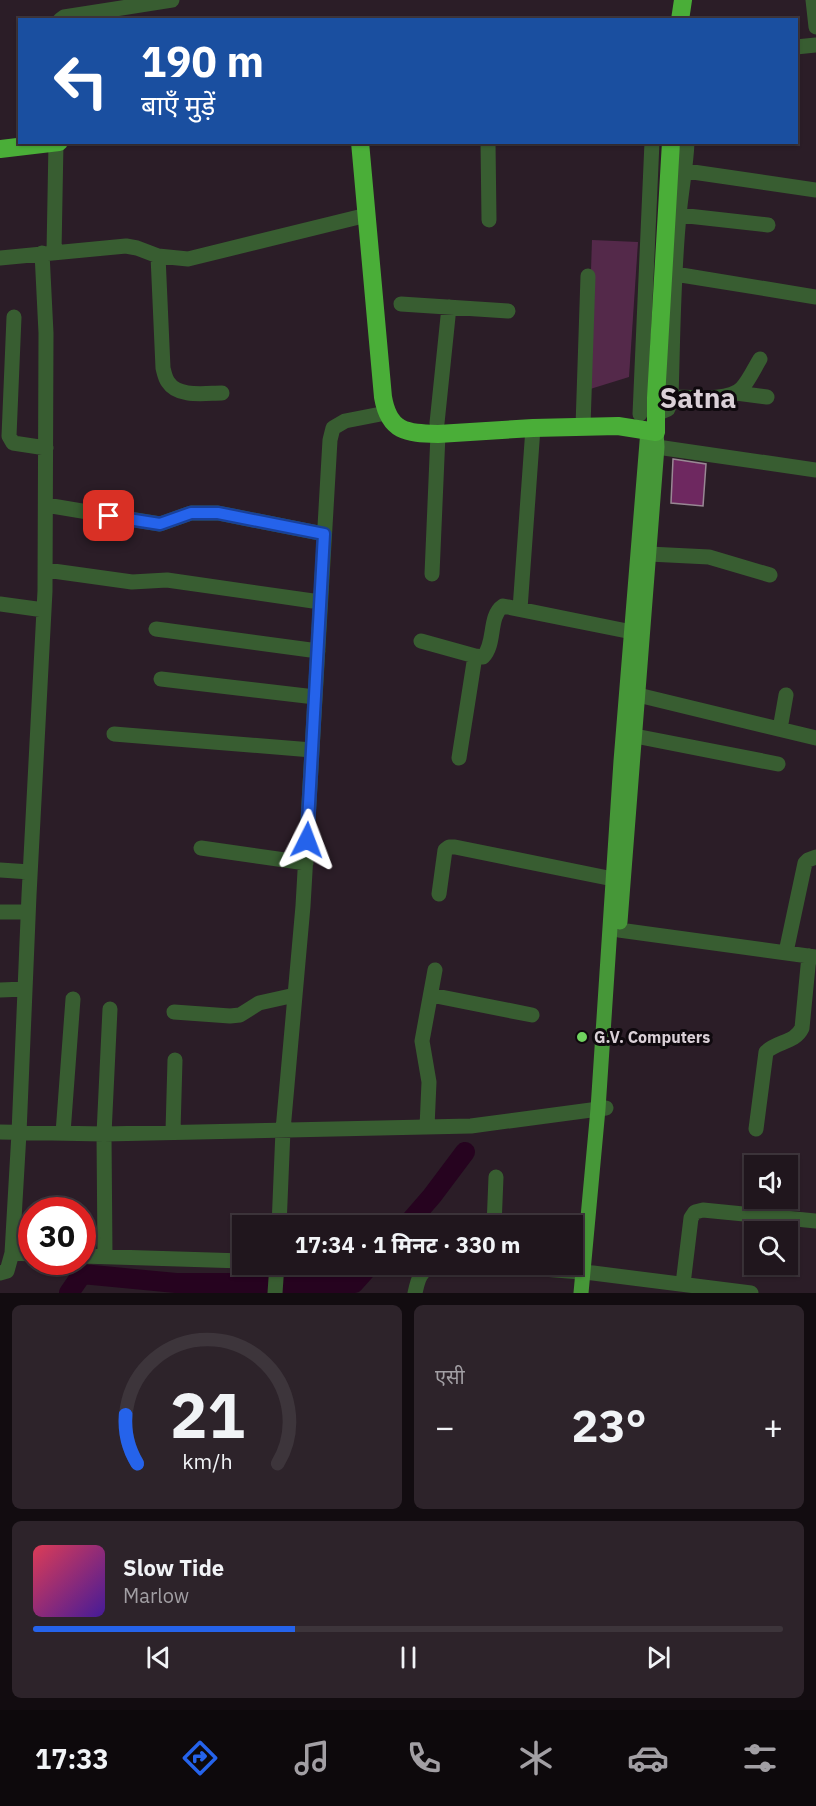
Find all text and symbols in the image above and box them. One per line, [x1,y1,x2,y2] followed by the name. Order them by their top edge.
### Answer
[141,34,264,89] text: 190 m
[42,42,120,120] icon: left
[141,87,215,122] text: बाएँ मुड़ें
[660,379,736,416] district label: Satna
[83,490,134,541] pin
[92,499,125,532] icon: arrive
[275,808,339,872] position arrow
[594,1027,710,1047] place label: G.V. Computers
[575,1030,589,1044] marker: G.V. Computers
[744,1155,798,1275] map controls
[744,1155,798,1209] button: sound
[18,1197,96,1275] speed limit sign: 30
[744,1221,798,1275] button: search
[295,1230,520,1259] text: 17:34 · 1 मिनट · 330 m
[435,1363,465,1390] text: एसी
[170,1374,244,1455] text: 21
[571,1396,647,1454] text: 23°
[435,1405,455,1448] text: −
[763,1405,783,1448] text: +
[182,1447,232,1475] text: km/h
[123,1553,224,1582] text: Slow Tide
[123,1582,189,1609] text: Marlow
[142,1641,175,1674] icon: previous
[392,1641,425,1674] icon: pause
[642,1641,675,1674] icon: next
[179,1737,221,1779] icon: directions
[291,1737,333,1779] icon: music
[403,1737,445,1779] icon: phone
[515,1737,557,1779] icon: climate
[627,1737,669,1779] icon: car
[739,1737,781,1779] icon: filters
[35,1741,109,1776] text: 17:33

